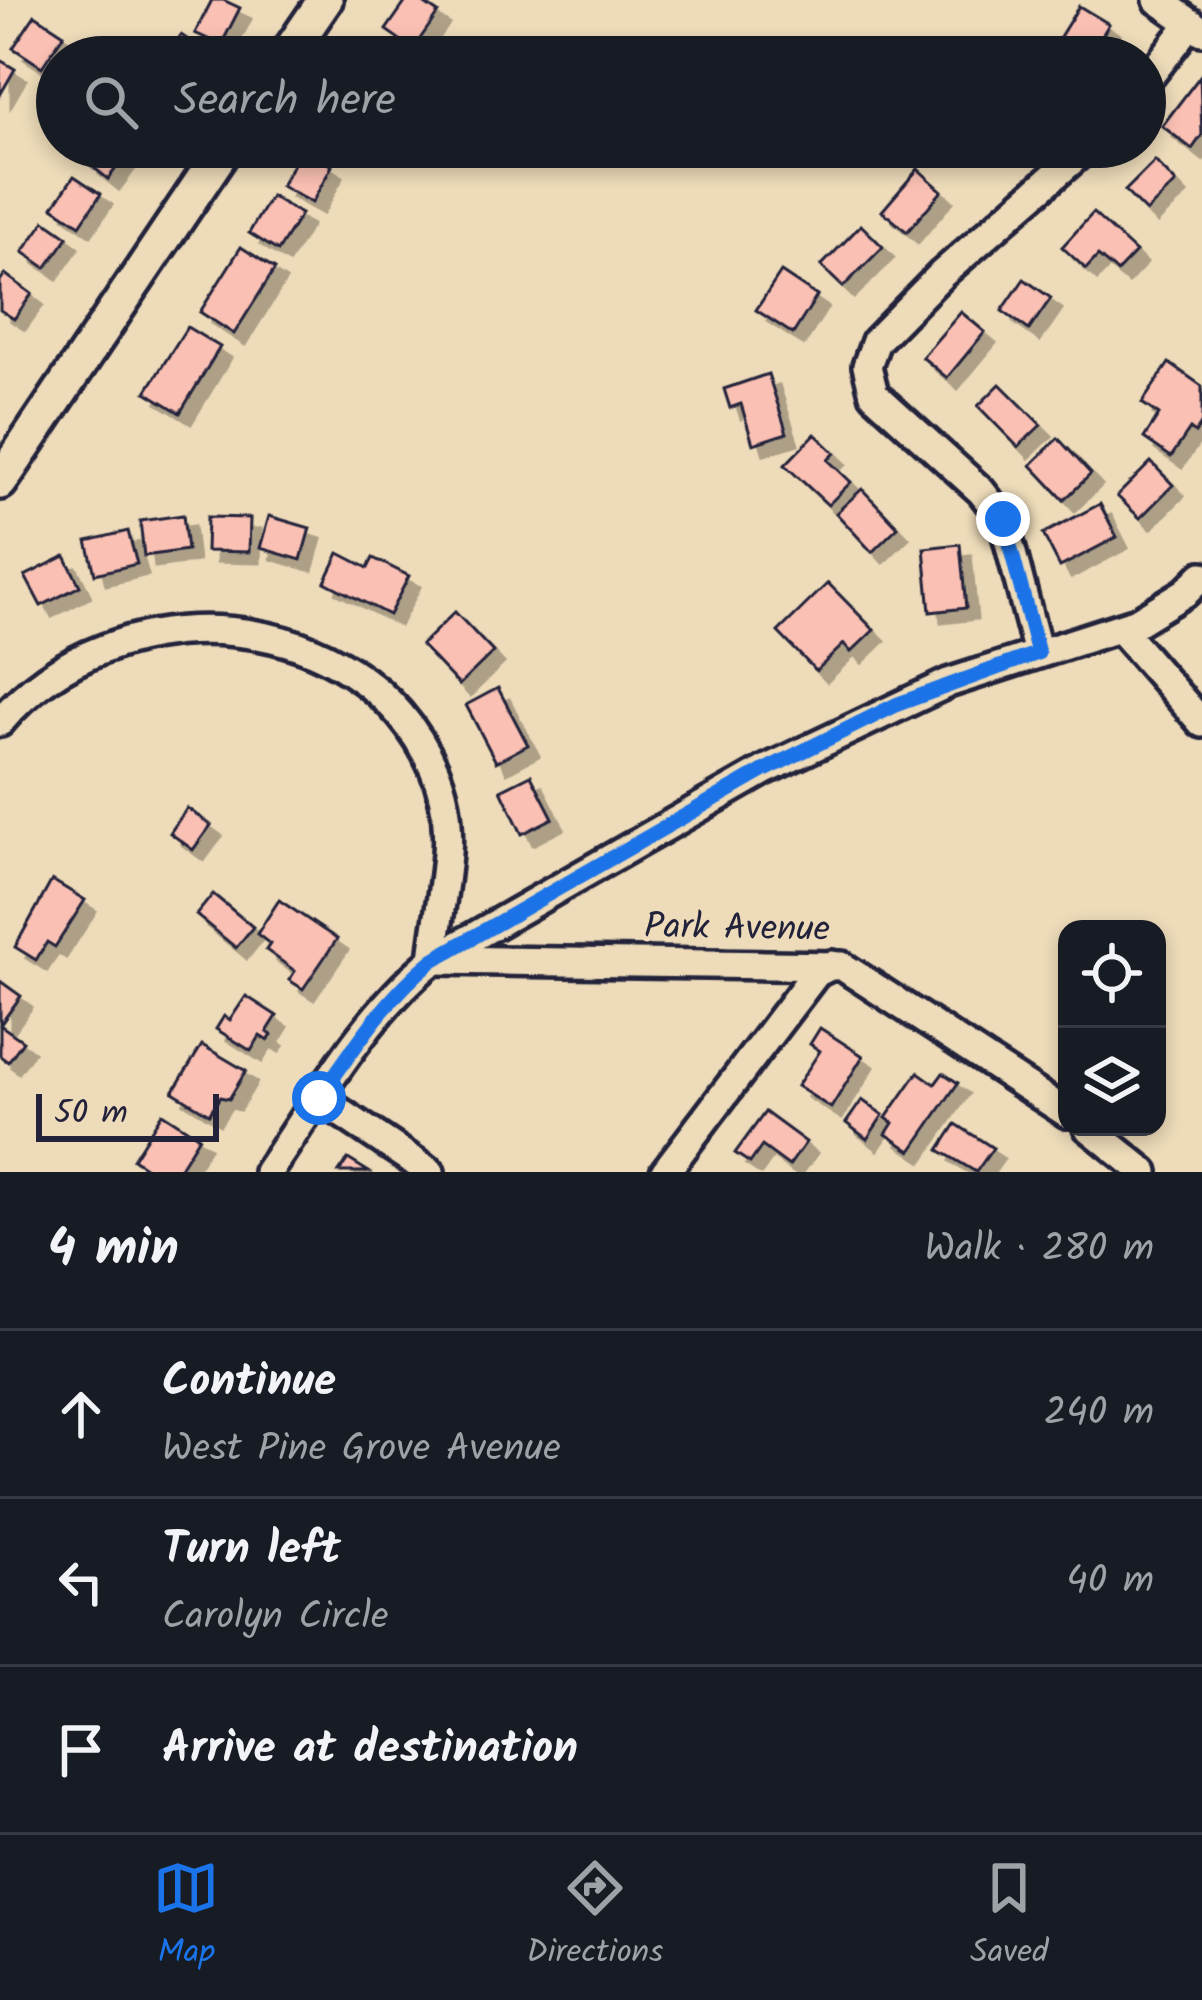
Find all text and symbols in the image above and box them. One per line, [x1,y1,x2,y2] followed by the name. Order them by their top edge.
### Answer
[36,36,1166,168] search box
[174,66,396,138] text: Search here
[78,69,144,135] icon: search
[976,492,1030,546] route end
[644,899,830,959] street label: Park Avenue
[1058,920,1166,1136] map controls
[1058,920,1166,1028] button: locate
[1058,1028,1166,1136] button: layers
[292,1071,346,1125] route start
[36,1088,219,1141] scale bar
[54,1088,128,1141] text: 50 m
[48,1210,179,1291] text: 4 min
[925,1219,1154,1281] text: Walk · 280 m
[162,1347,336,1419] text: Continue
[48,1381,114,1447] icon: ahead
[1044,1383,1154,1445] text: 240 m
[162,1419,561,1481] text: West Pine Grove Avenue
[162,1515,341,1587] text: Turn left
[48,1549,114,1615] icon: left
[1066,1551,1154,1613] text: 40 m
[162,1587,389,1649] text: Carolyn Circle
[162,1714,578,1786] text: Arrive at destination
[48,1717,114,1783] icon: arrive
[153,1855,219,1980] tab: Map
[526,1855,663,1980] tab: Directions
[970,1855,1049,1980] tab: Saved

